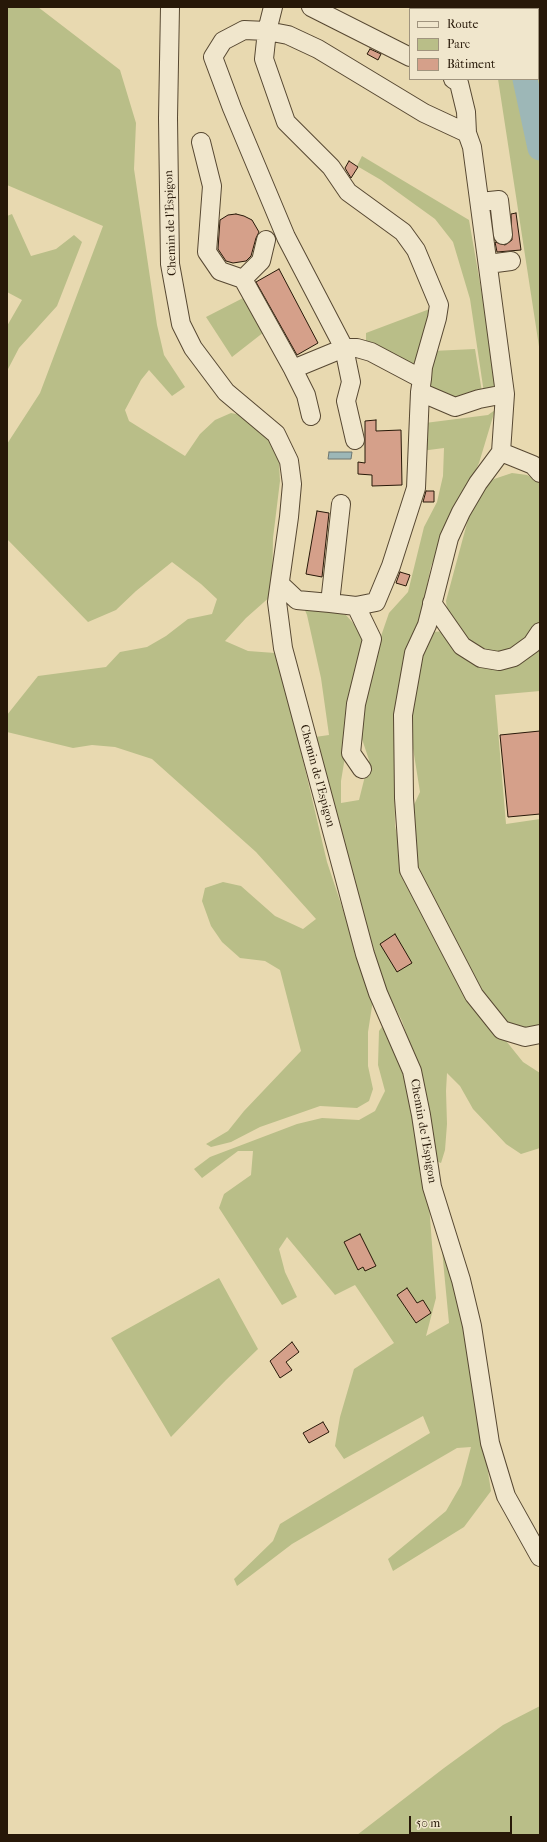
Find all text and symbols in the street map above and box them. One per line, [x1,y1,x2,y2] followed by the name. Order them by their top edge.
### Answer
[409,8,539,80] legend
[447,17,479,31] text: Route
[447,37,470,51] text: Parc
[447,57,495,71] text: Bâtiment
[162,170,180,276] street label: Chemin de l'Espigon
[296,723,338,829] street label: Chemin de l'Espigon
[407,1078,439,1184] street label: Chemin de l'Espigon
[411,1808,514,1834] scale bar
[416,1816,440,1830] text: 50 m

